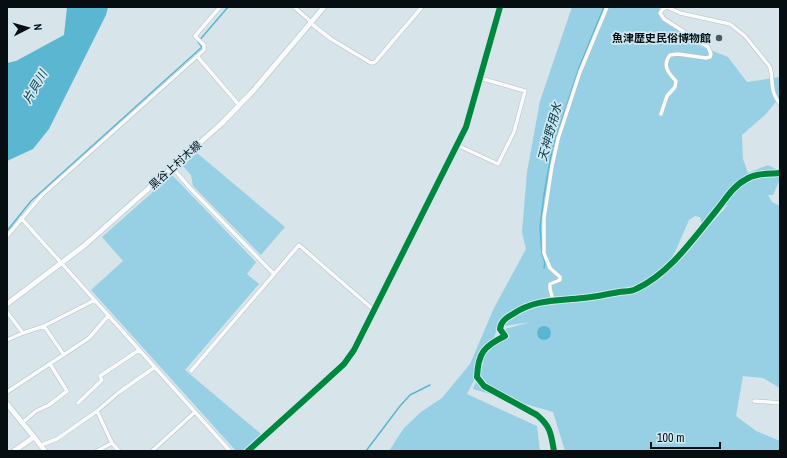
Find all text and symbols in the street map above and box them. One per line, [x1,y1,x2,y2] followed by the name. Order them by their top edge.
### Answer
[8,8,48,48] north arrow
[31,23,45,31] text: N
[612,31,711,45] place label: 魚津歴史民俗博物館
[714,33,724,43] marker: 魚津歴史民俗博物館
[19,66,52,107] water label: 片貝川
[535,99,566,163] water label: 天神野用水
[146,138,204,192] street label: 黒谷上村木線
[651,424,720,450] scale bar
[657,430,684,446] text: 100 m

